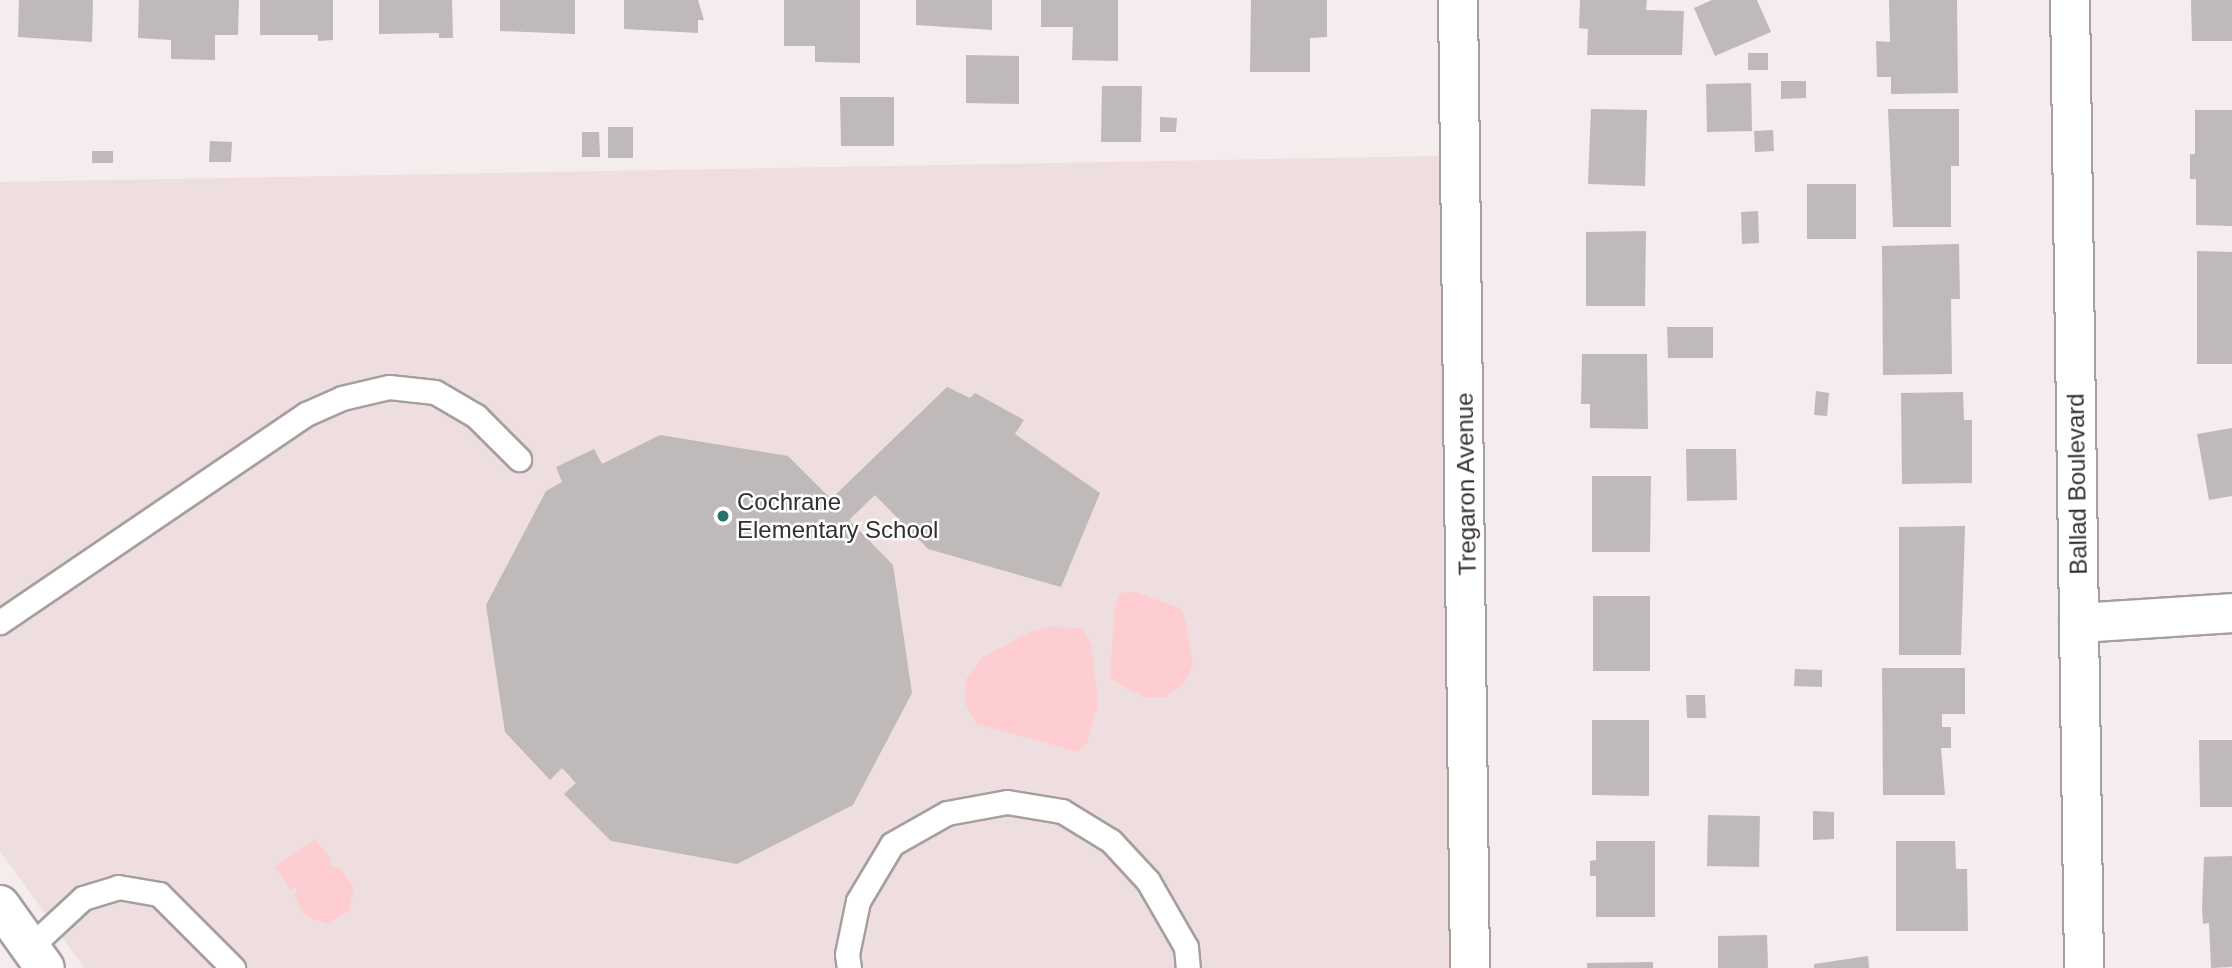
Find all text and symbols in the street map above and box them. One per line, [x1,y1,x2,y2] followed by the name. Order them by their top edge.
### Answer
[1450,392,1482,576] street label: Tregaron Avenue
[2061,393,2093,575] street label: Ballad Boulevard
[737,488,938,544] place label: Cochrane Elementary School
[715,508,731,524] marker: Cochrane Elementary School

